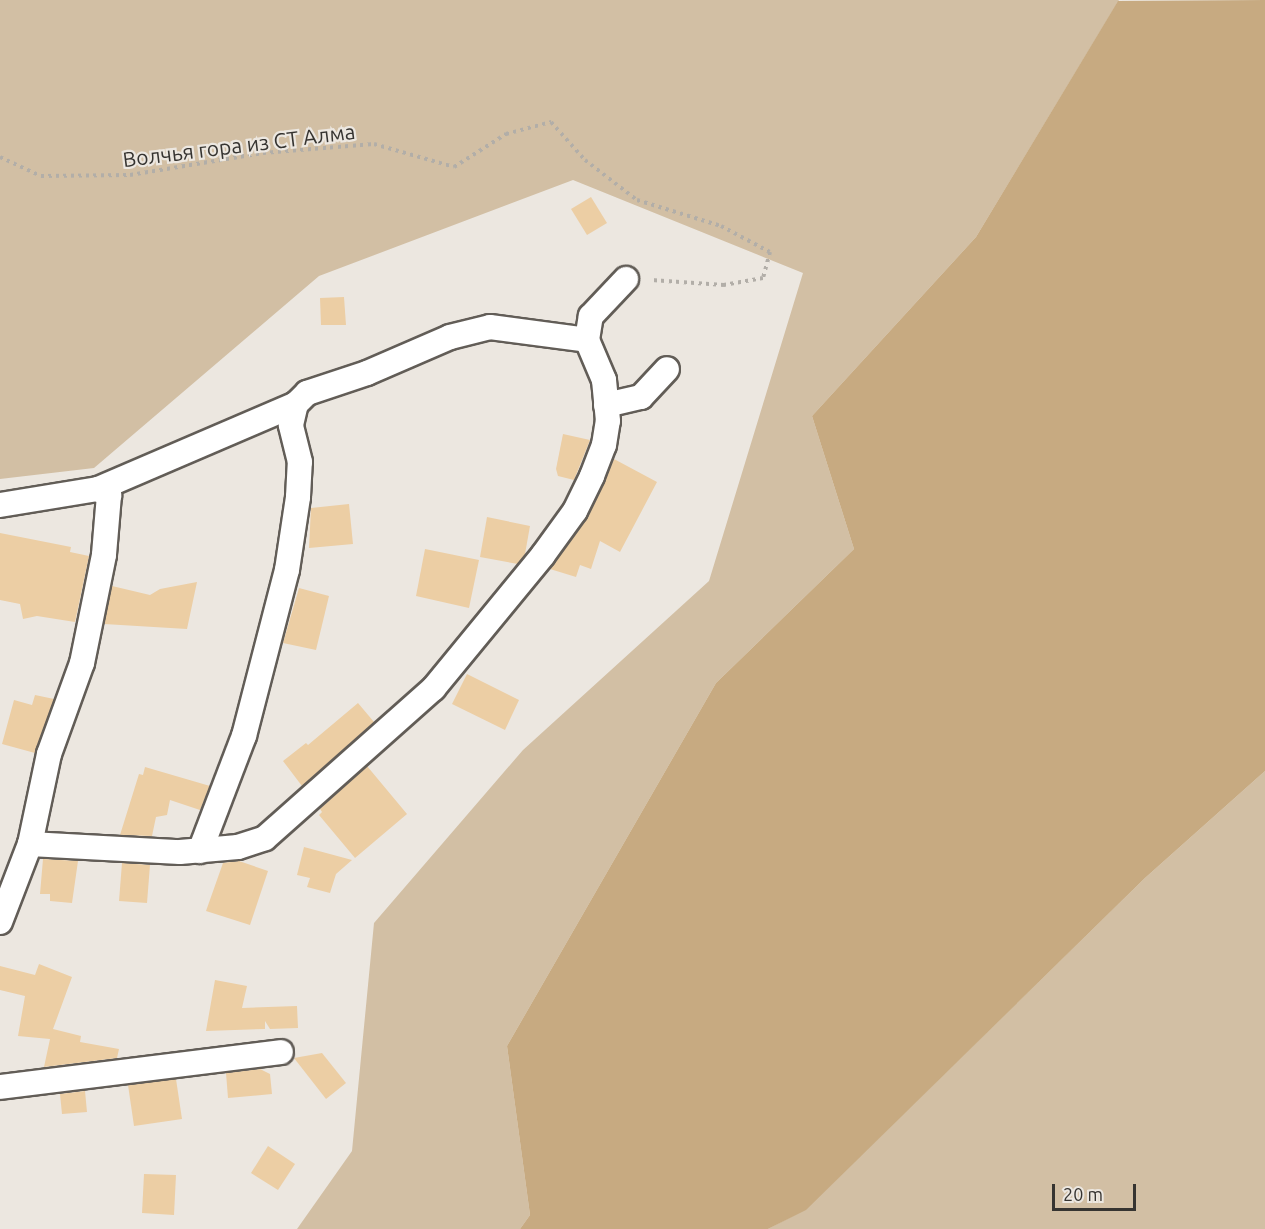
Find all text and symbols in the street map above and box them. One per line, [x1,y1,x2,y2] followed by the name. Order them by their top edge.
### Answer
[121,118,357,172] street label: Волчья гора из СТ Алма
[1055,1172,1139,1210] scale bar
[1063,1184,1103,1204] text: 20 m

